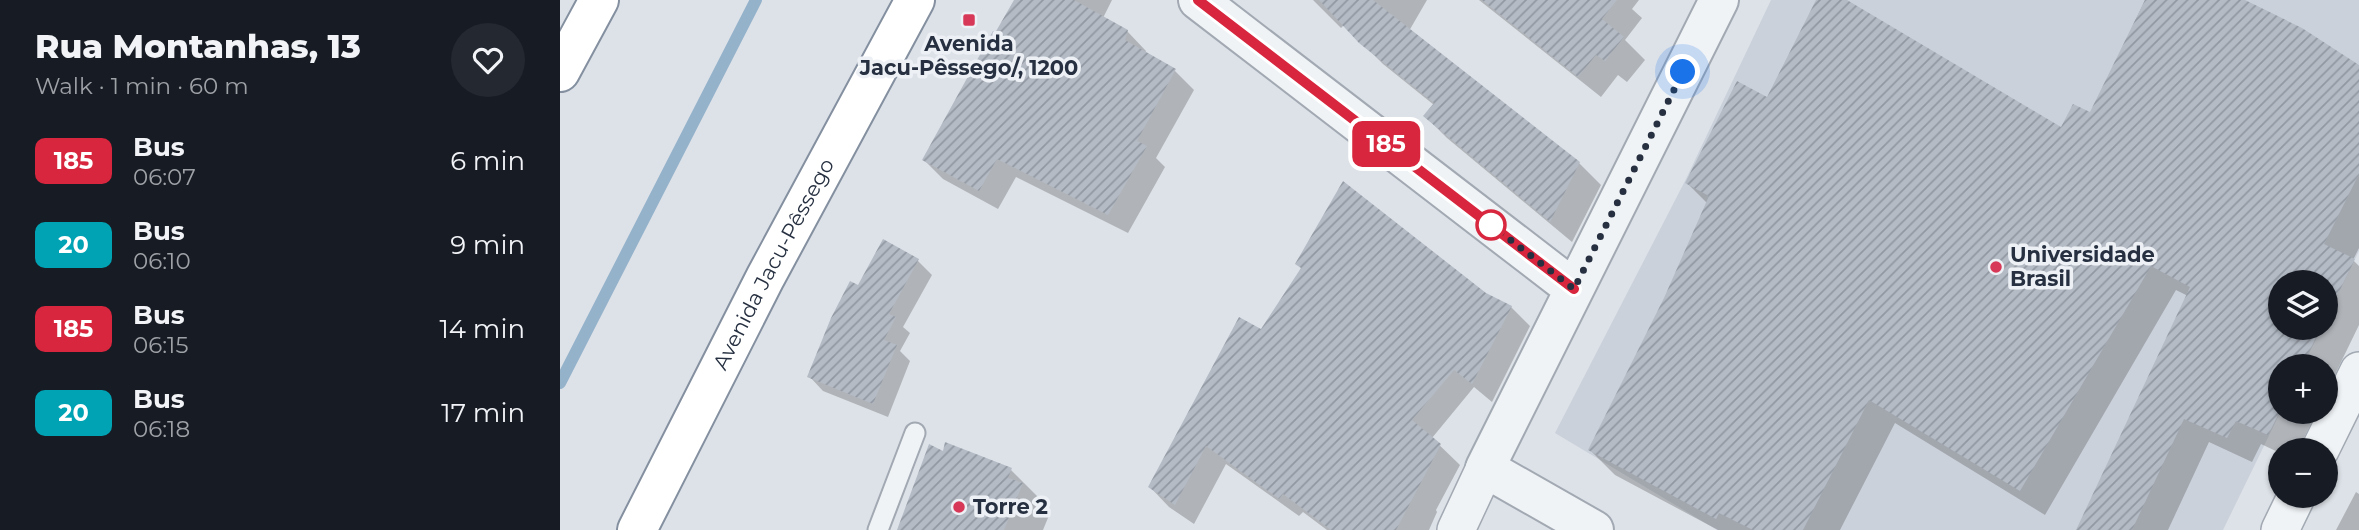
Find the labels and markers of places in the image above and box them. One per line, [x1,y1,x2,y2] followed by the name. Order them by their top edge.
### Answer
[961,12,977,28] marker: Avenida Jacu-Pêssego/, 1200
[859,31,1078,80] place label: Avenida Jacu-Pêssego/, 1200
[1476,210,1506,240] unlabelled marker
[2010,242,2155,291] place label: Universidade Brasil
[1988,259,2004,275] marker: Universidade Brasil
[973,494,1048,519] place label: Torre 2
[951,499,967,515] marker: Torre 2

